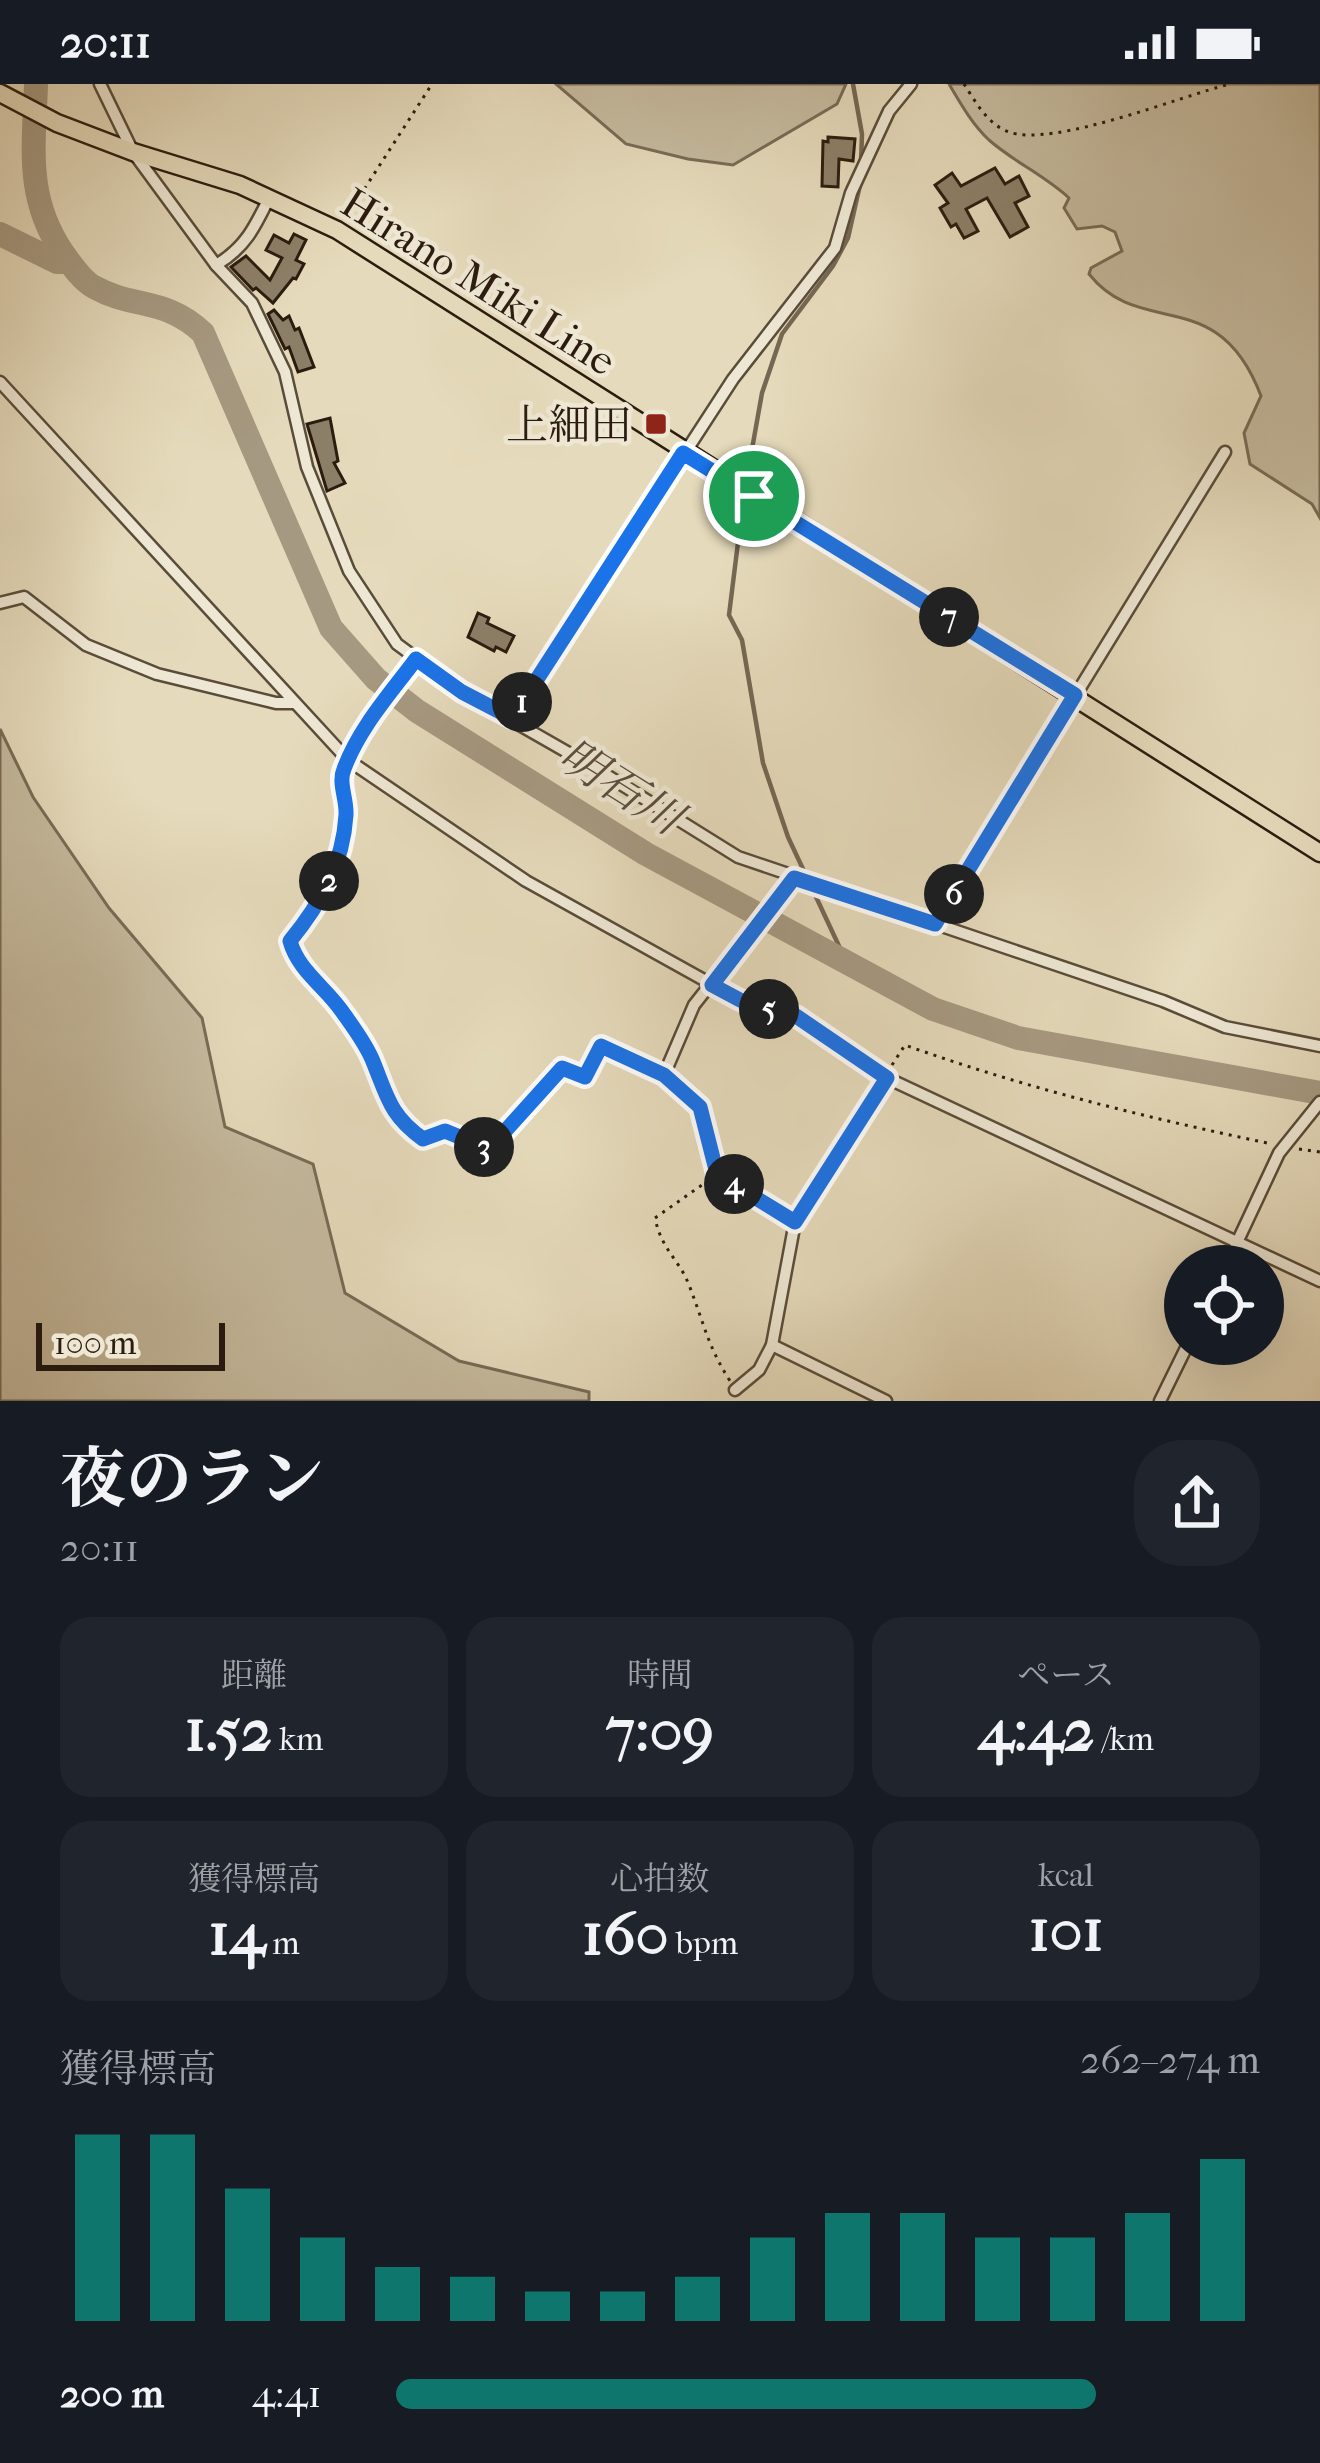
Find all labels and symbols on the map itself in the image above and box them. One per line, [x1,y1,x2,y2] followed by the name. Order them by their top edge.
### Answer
[332,178,624,386] street label: Hirano Miki Line
[506,401,632,450] place label: 上細田
[643,411,669,437] marker: 上細田
[703,445,805,547] pin
[919,587,979,647] pin: 7
[492,672,552,732] pin: 1
[549,729,696,848] water label: 明石川
[299,851,359,911] pin: 2
[924,864,984,924] pin: 6
[739,979,799,1039] pin: 5
[454,1117,514,1177] pin: 3
[704,1154,764,1214] pin: 4
[36,1317,225,1370] scale bar

